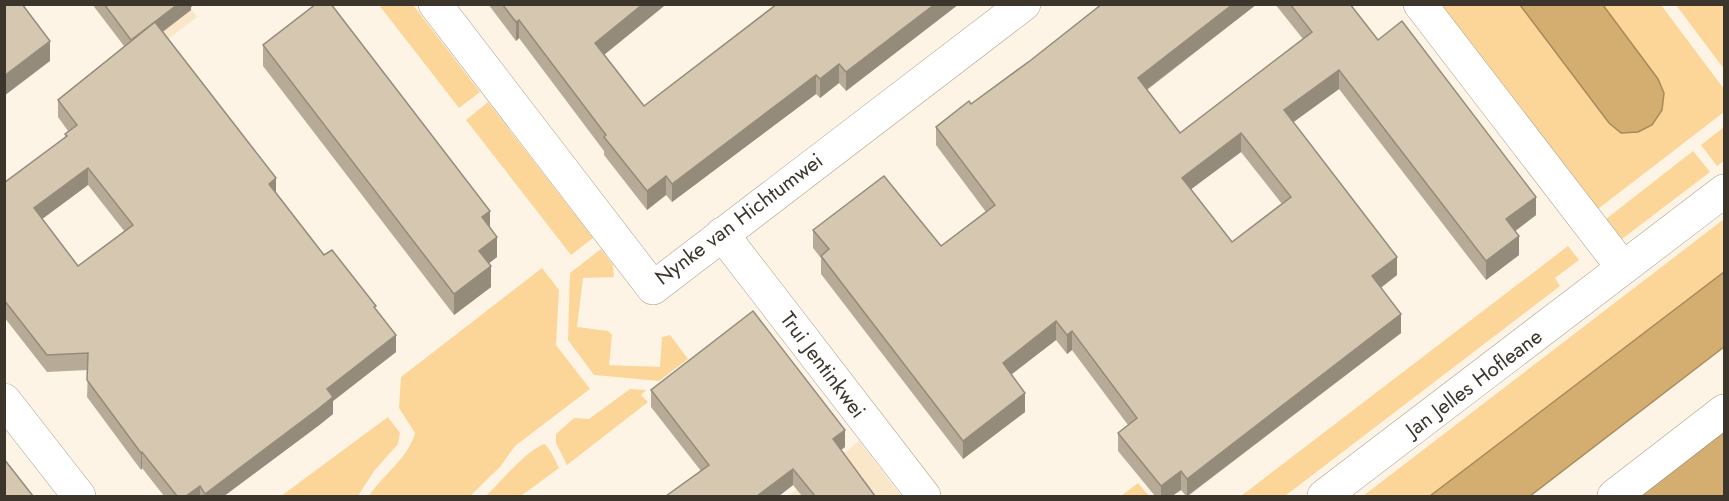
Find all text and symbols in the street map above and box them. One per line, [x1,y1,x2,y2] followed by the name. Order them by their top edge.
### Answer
[649,146,829,292] street label: Nynke van Hichtumwei
[773,306,873,424] street label: Trui Jentinkwei
[1397,322,1549,446] street label: Jan Jelles Hofleane

